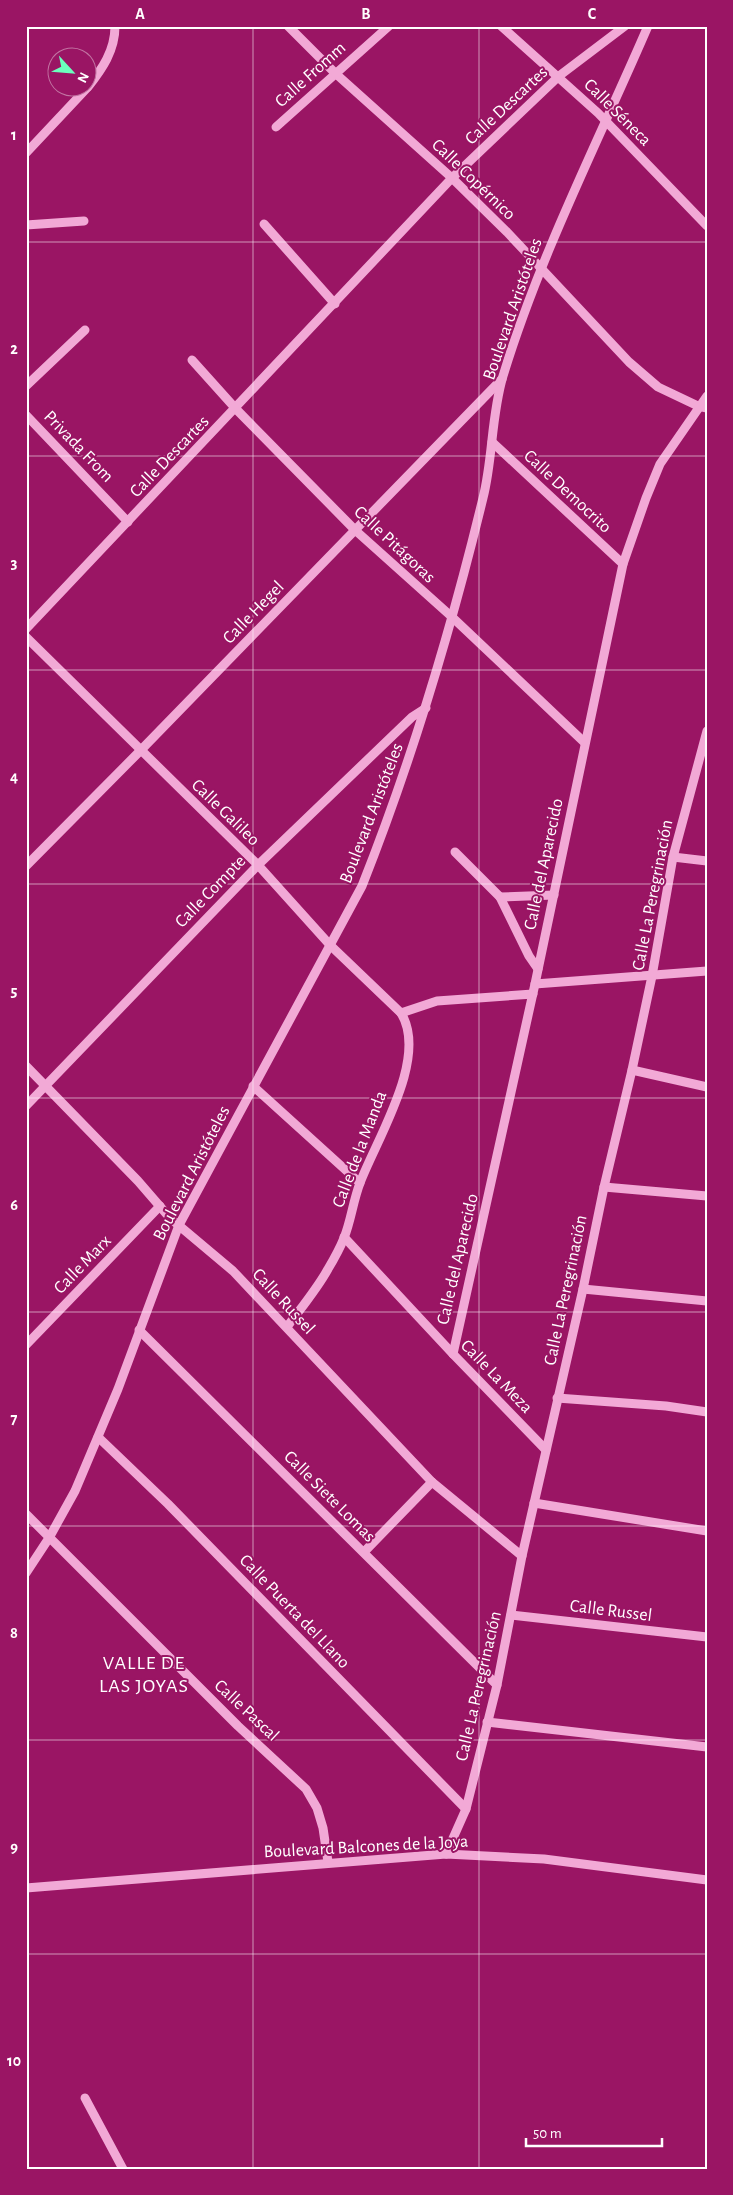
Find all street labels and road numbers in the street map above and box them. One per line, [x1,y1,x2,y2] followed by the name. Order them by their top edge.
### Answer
[272,39,349,111] street label: Calle Fromm
[462,63,551,148] street label: Calle Descartes
[580,76,654,150] street label: Calle Séneca
[428,136,519,224] street label: Calle Copérnico
[480,236,546,382] street label: Boulevard Aristóteles
[40,408,117,486] street label: Privada From
[127,412,213,501] street label: Calle Descartes
[520,447,615,537] street label: Calle Democrito
[350,503,438,587] street label: Calle Pitágoras
[220,578,288,648] street label: Calle Hegel
[337,741,407,886] street label: Boulevard Aristóteles
[188,776,263,850] street label: Calle Galileo
[521,797,567,932] street label: Calle del Aparecido
[630,818,676,972] street label: Calle La Peregrinación
[172,852,249,931] street label: Calle Compte
[329,1089,390,1210] street label: Calle de la Manda
[150,1103,234,1244] street label: Boulevard Aristóteles
[434,1192,482,1326] street label: Calle del Aparecido
[541,1213,591,1367] street label: Calle La Peregrinación
[51,1232,115,1297] street label: Calle Marx
[248,1265,318,1338] street label: Calle Russel
[457,1336,536,1417] street label: Calle La Meza
[280,1448,378,1546] street label: Calle Siete Lomas
[236,1551,353,1672] street label: Calle Puerta del Llano
[569,1597,653,1625] street label: Calle Russel
[453,1610,505,1763] street label: Calle La Peregrinación
[210,1676,282,1745] street label: Calle Pascal
[263,1833,469,1861] street label: Boulevard Balcones de la Joya

